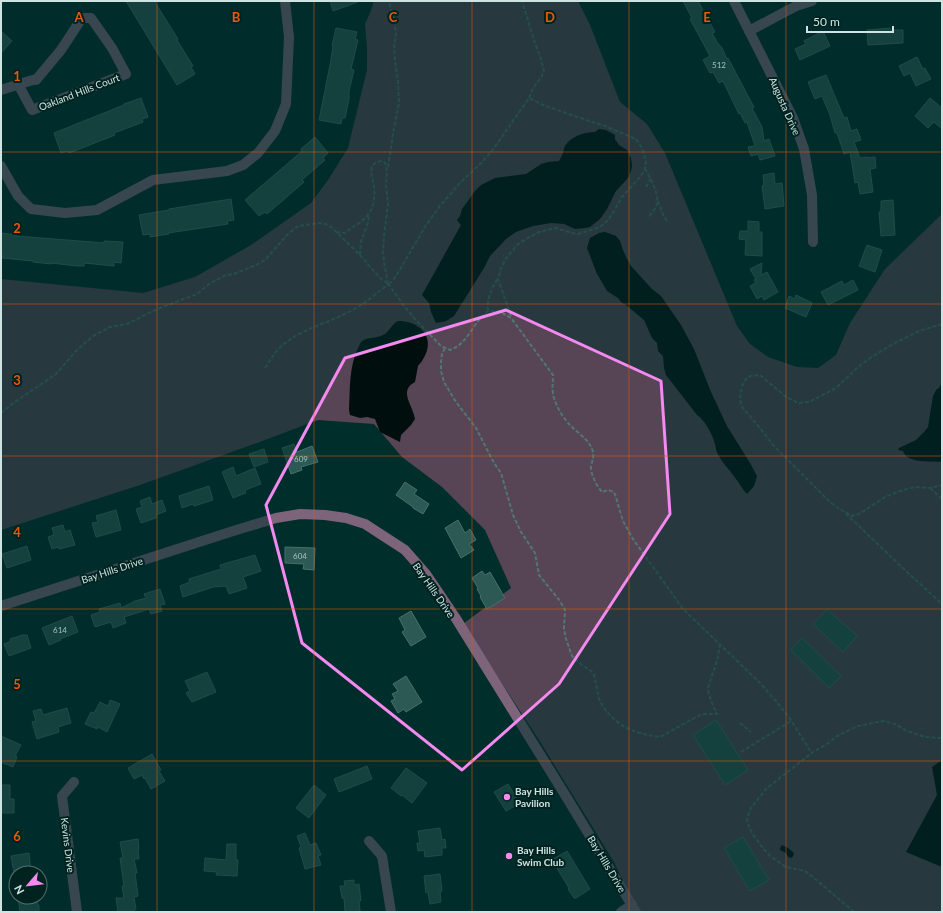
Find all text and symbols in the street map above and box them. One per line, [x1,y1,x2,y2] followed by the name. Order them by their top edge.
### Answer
[807,8,893,34] scale bar
[73,9,84,25] text: A
[232,9,241,25] text: B
[389,9,398,25] text: C
[545,9,555,25] text: D
[703,9,711,25] text: E
[813,14,840,29] text: 50 m
[712,60,726,70] house number: 512
[13,68,21,84] text: 1
[37,71,121,113] street label: Oakland Hills Court
[767,75,803,137] street label: Augusta Drive
[13,220,21,236] text: 2
[13,372,21,388] text: 3
[294,454,308,464] house number: 609
[13,524,21,540] text: 4
[293,551,307,561] house number: 604
[80,554,144,586] street label: Bay Hills Drive
[411,560,457,620] street label: Bay Hills Drive
[53,625,67,635] house number: 614
[13,676,21,692] text: 5
[515,785,554,809] place label: Bay Hills Pavilion
[502,792,512,802] marker: Bay Hills Pavilion
[59,817,77,873] street label: Kevins Drive
[13,828,21,844] text: 6
[585,833,629,895] street label: Bay Hills Drive
[517,844,564,868] place label: Bay Hills Swim Club
[504,851,514,861] marker: Bay Hills Swim Club
[8,865,48,905] north arrow
[11,883,26,897] text: N

